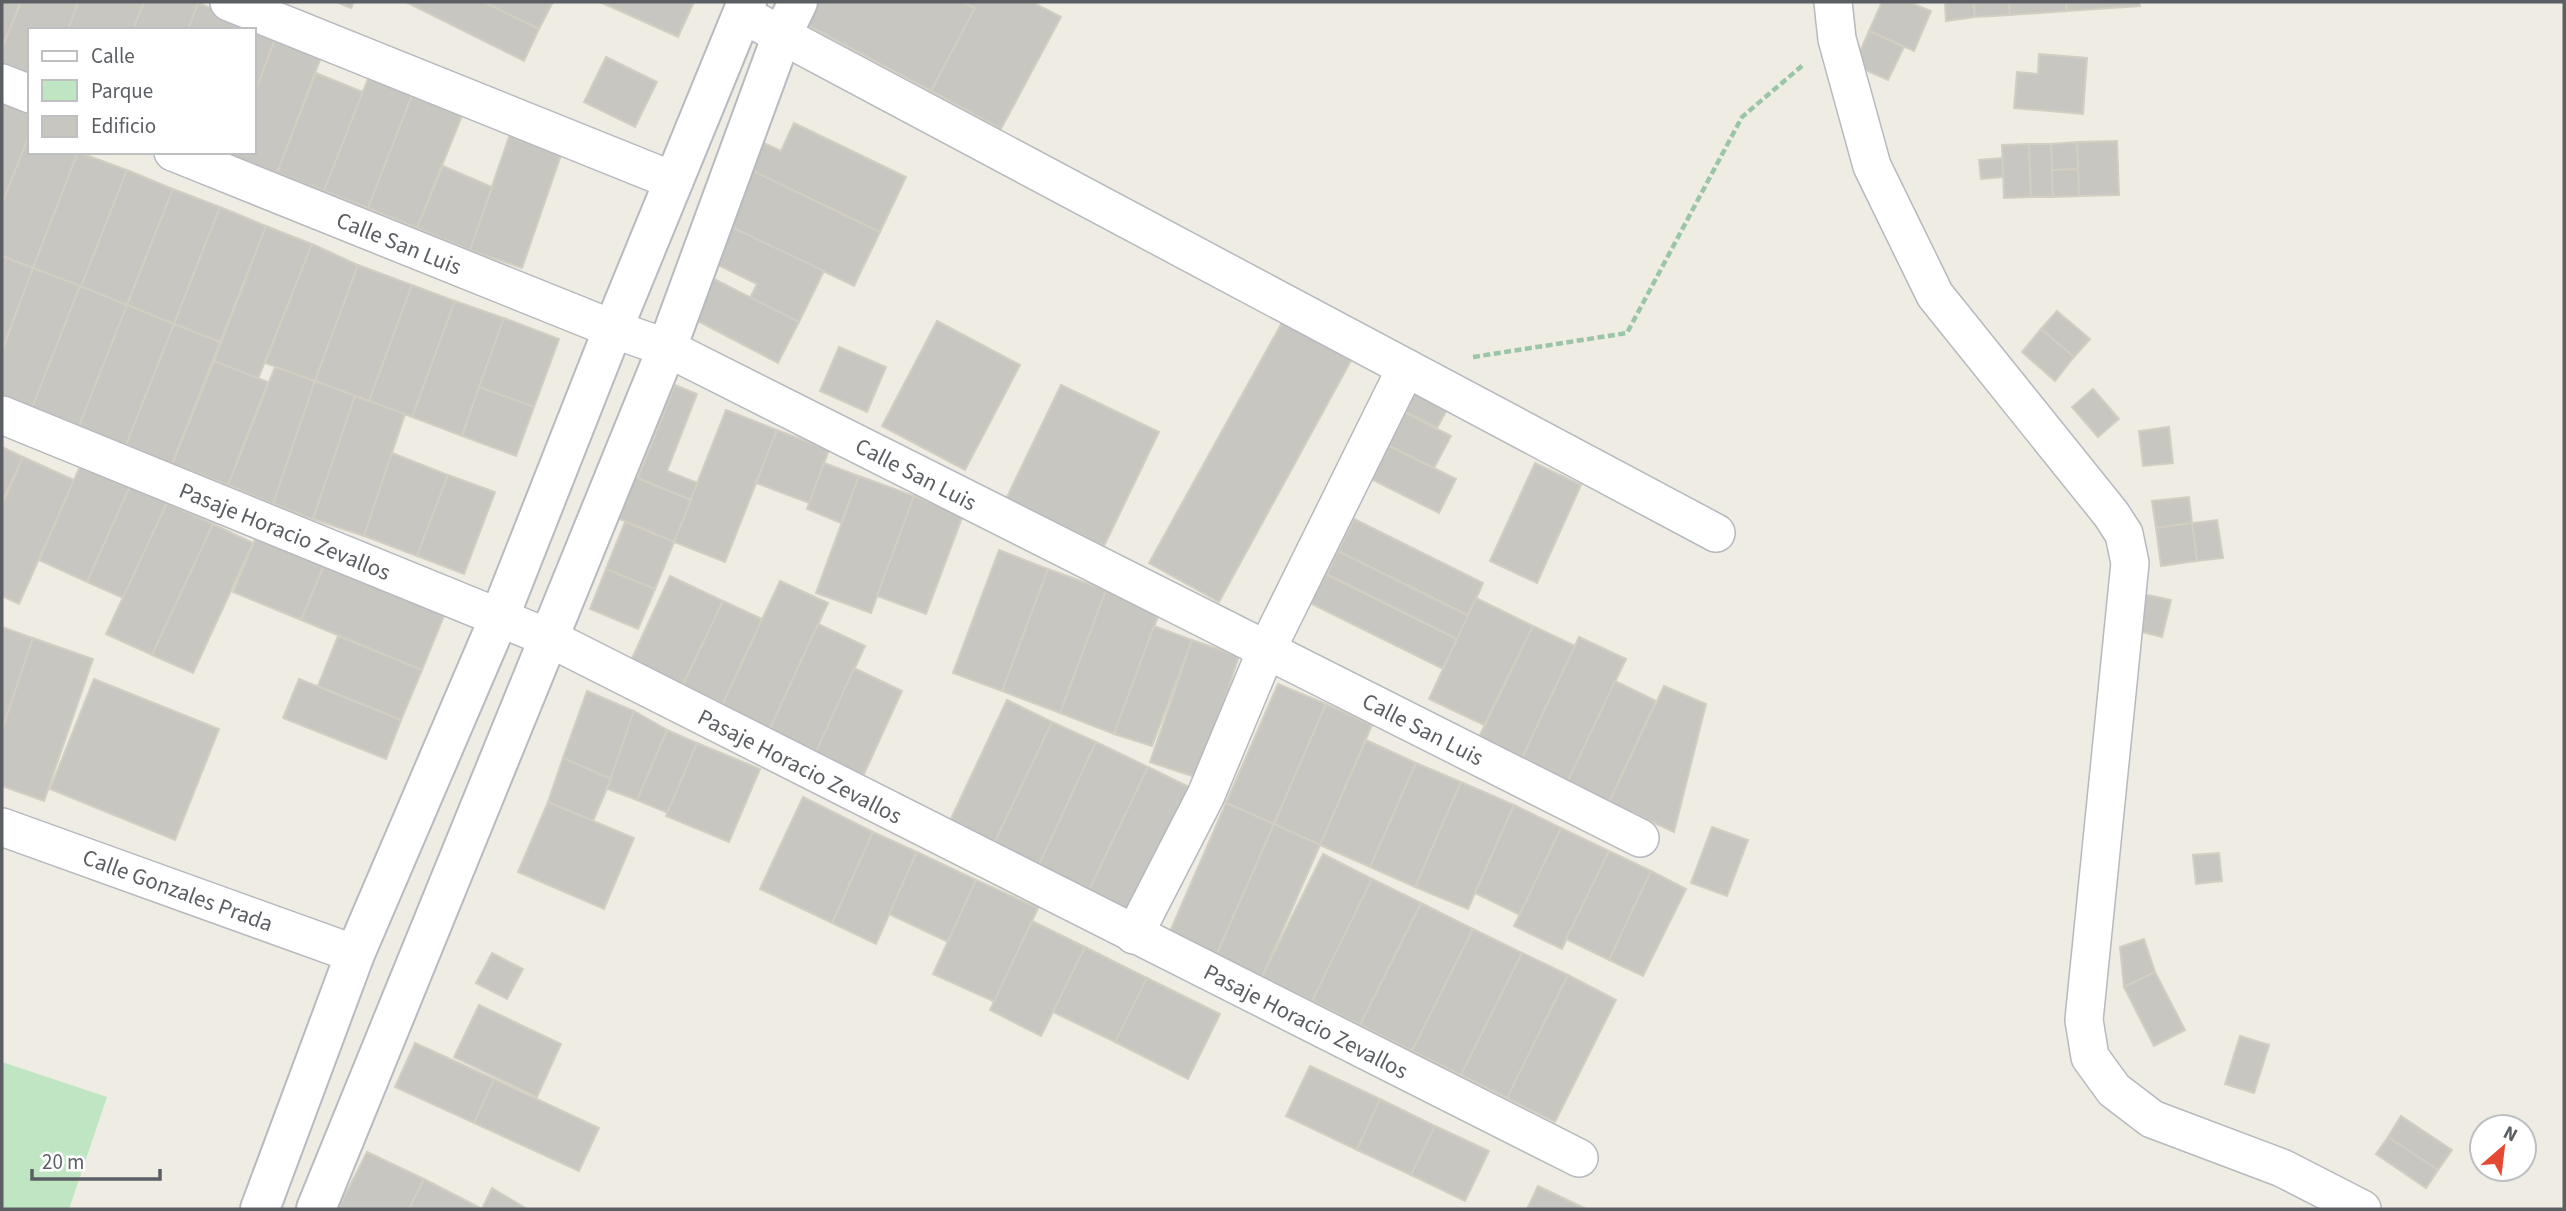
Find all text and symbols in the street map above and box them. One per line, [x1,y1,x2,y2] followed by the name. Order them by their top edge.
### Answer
[28,28,256,154] legend
[91,41,135,71] text: Calle
[91,76,153,106] text: Parque
[91,111,156,141] text: Edificio
[331,203,466,284] street label: Calle San Luis
[849,430,982,519] street label: Calle San Luis
[174,474,395,589] street label: Pasaje Horacio Zevallos
[1356,685,1489,774] street label: Calle San Luis
[692,701,908,832] street label: Pasaje Horacio Zevallos
[78,841,278,940] street label: Calle Gonzales Prada
[1198,956,1414,1087] street label: Pasaje Horacio Zevallos
[2468,1113,2538,1183] north arrow
[2498,1119,2522,1149] text: N
[32,1138,159,1182] scale bar
[42,1147,84,1177] text: 20 m

